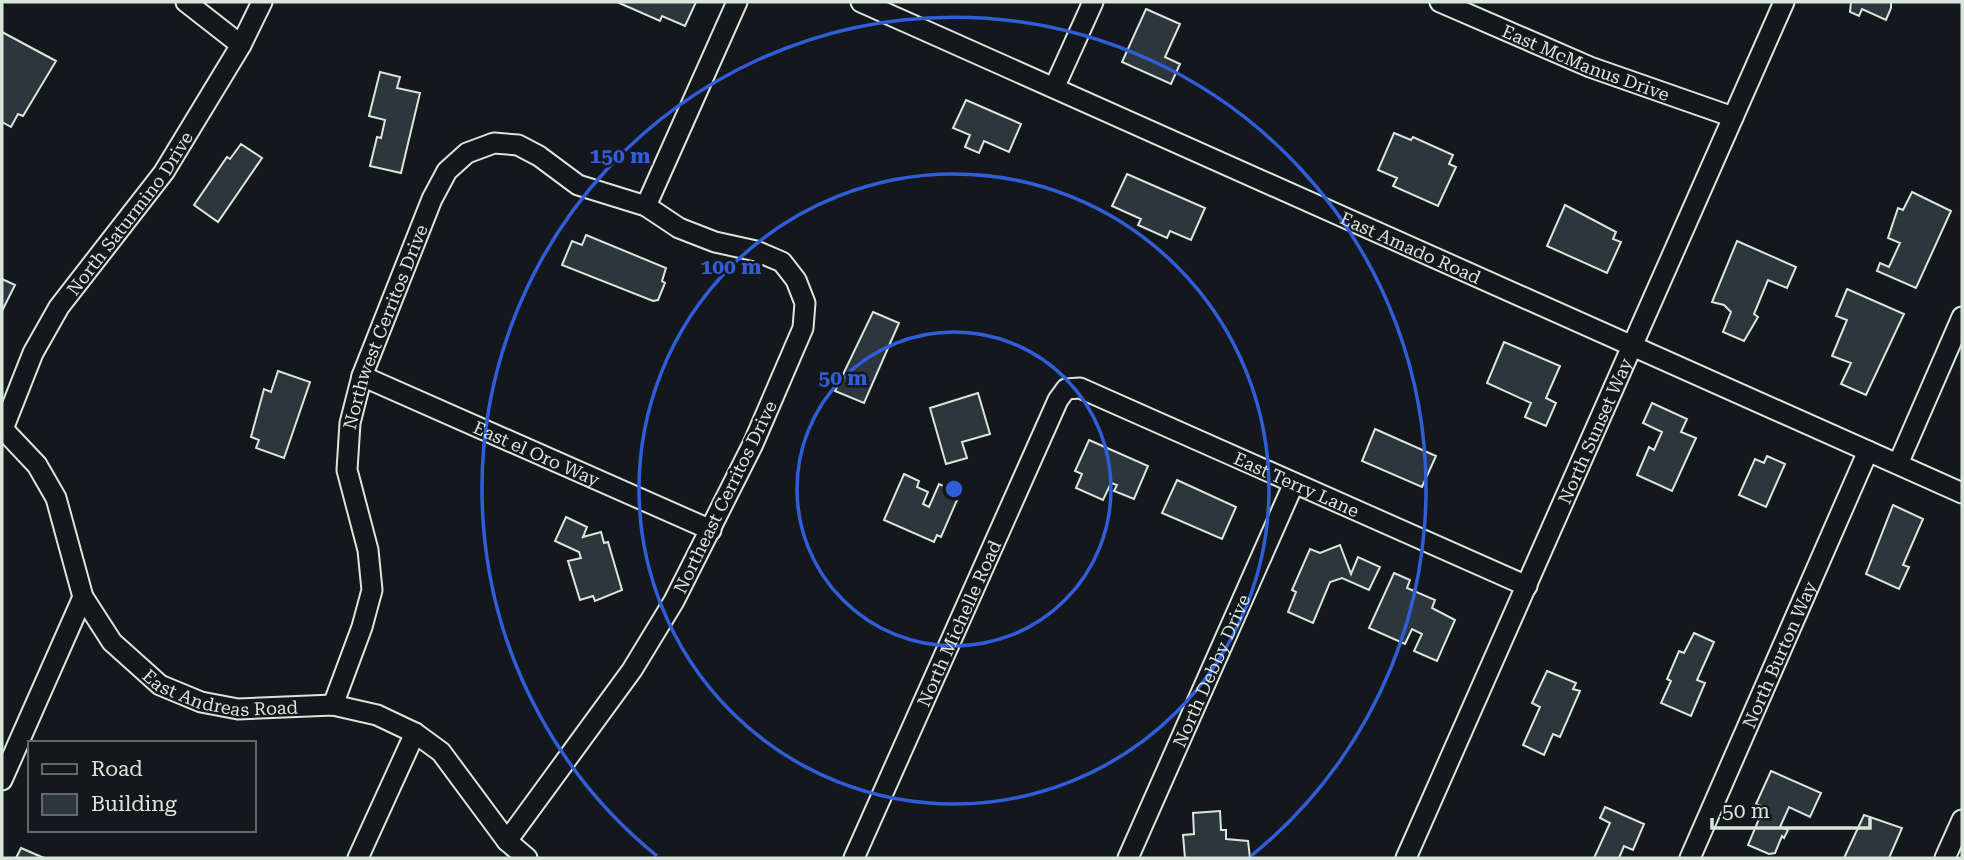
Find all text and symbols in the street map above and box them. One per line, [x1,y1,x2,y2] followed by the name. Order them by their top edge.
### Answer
[1499,20,1672,104] street label: East McManus Drive
[62,127,197,299] street label: North Saturmino Drive
[590,144,650,168] text: 150 m
[1337,207,1485,288] street label: East Amado Road
[338,221,431,431] street label: Northwest Cerritos Drive
[701,255,761,279] text: 100 m
[1553,354,1636,507] street label: North Sunset Way
[818,366,868,390] text: 50 m
[669,397,781,597] street label: Northeast Cerritos Drive
[470,416,603,490] street label: East el Oro Way
[1231,447,1363,521] street label: East Terry Lane
[942,477,966,501] centre of rings
[912,536,1005,710] street label: North Michelle Road
[1738,578,1820,731] street label: North Burton Way
[1168,591,1254,750] street label: North Debby Drive
[139,664,299,720] street label: East Andreas Road
[28,741,256,832] legend
[91,757,143,781] text: Road
[1712,786,1870,830] scale bar
[91,792,177,816] text: Building
[1722,799,1770,823] text: 50 m

